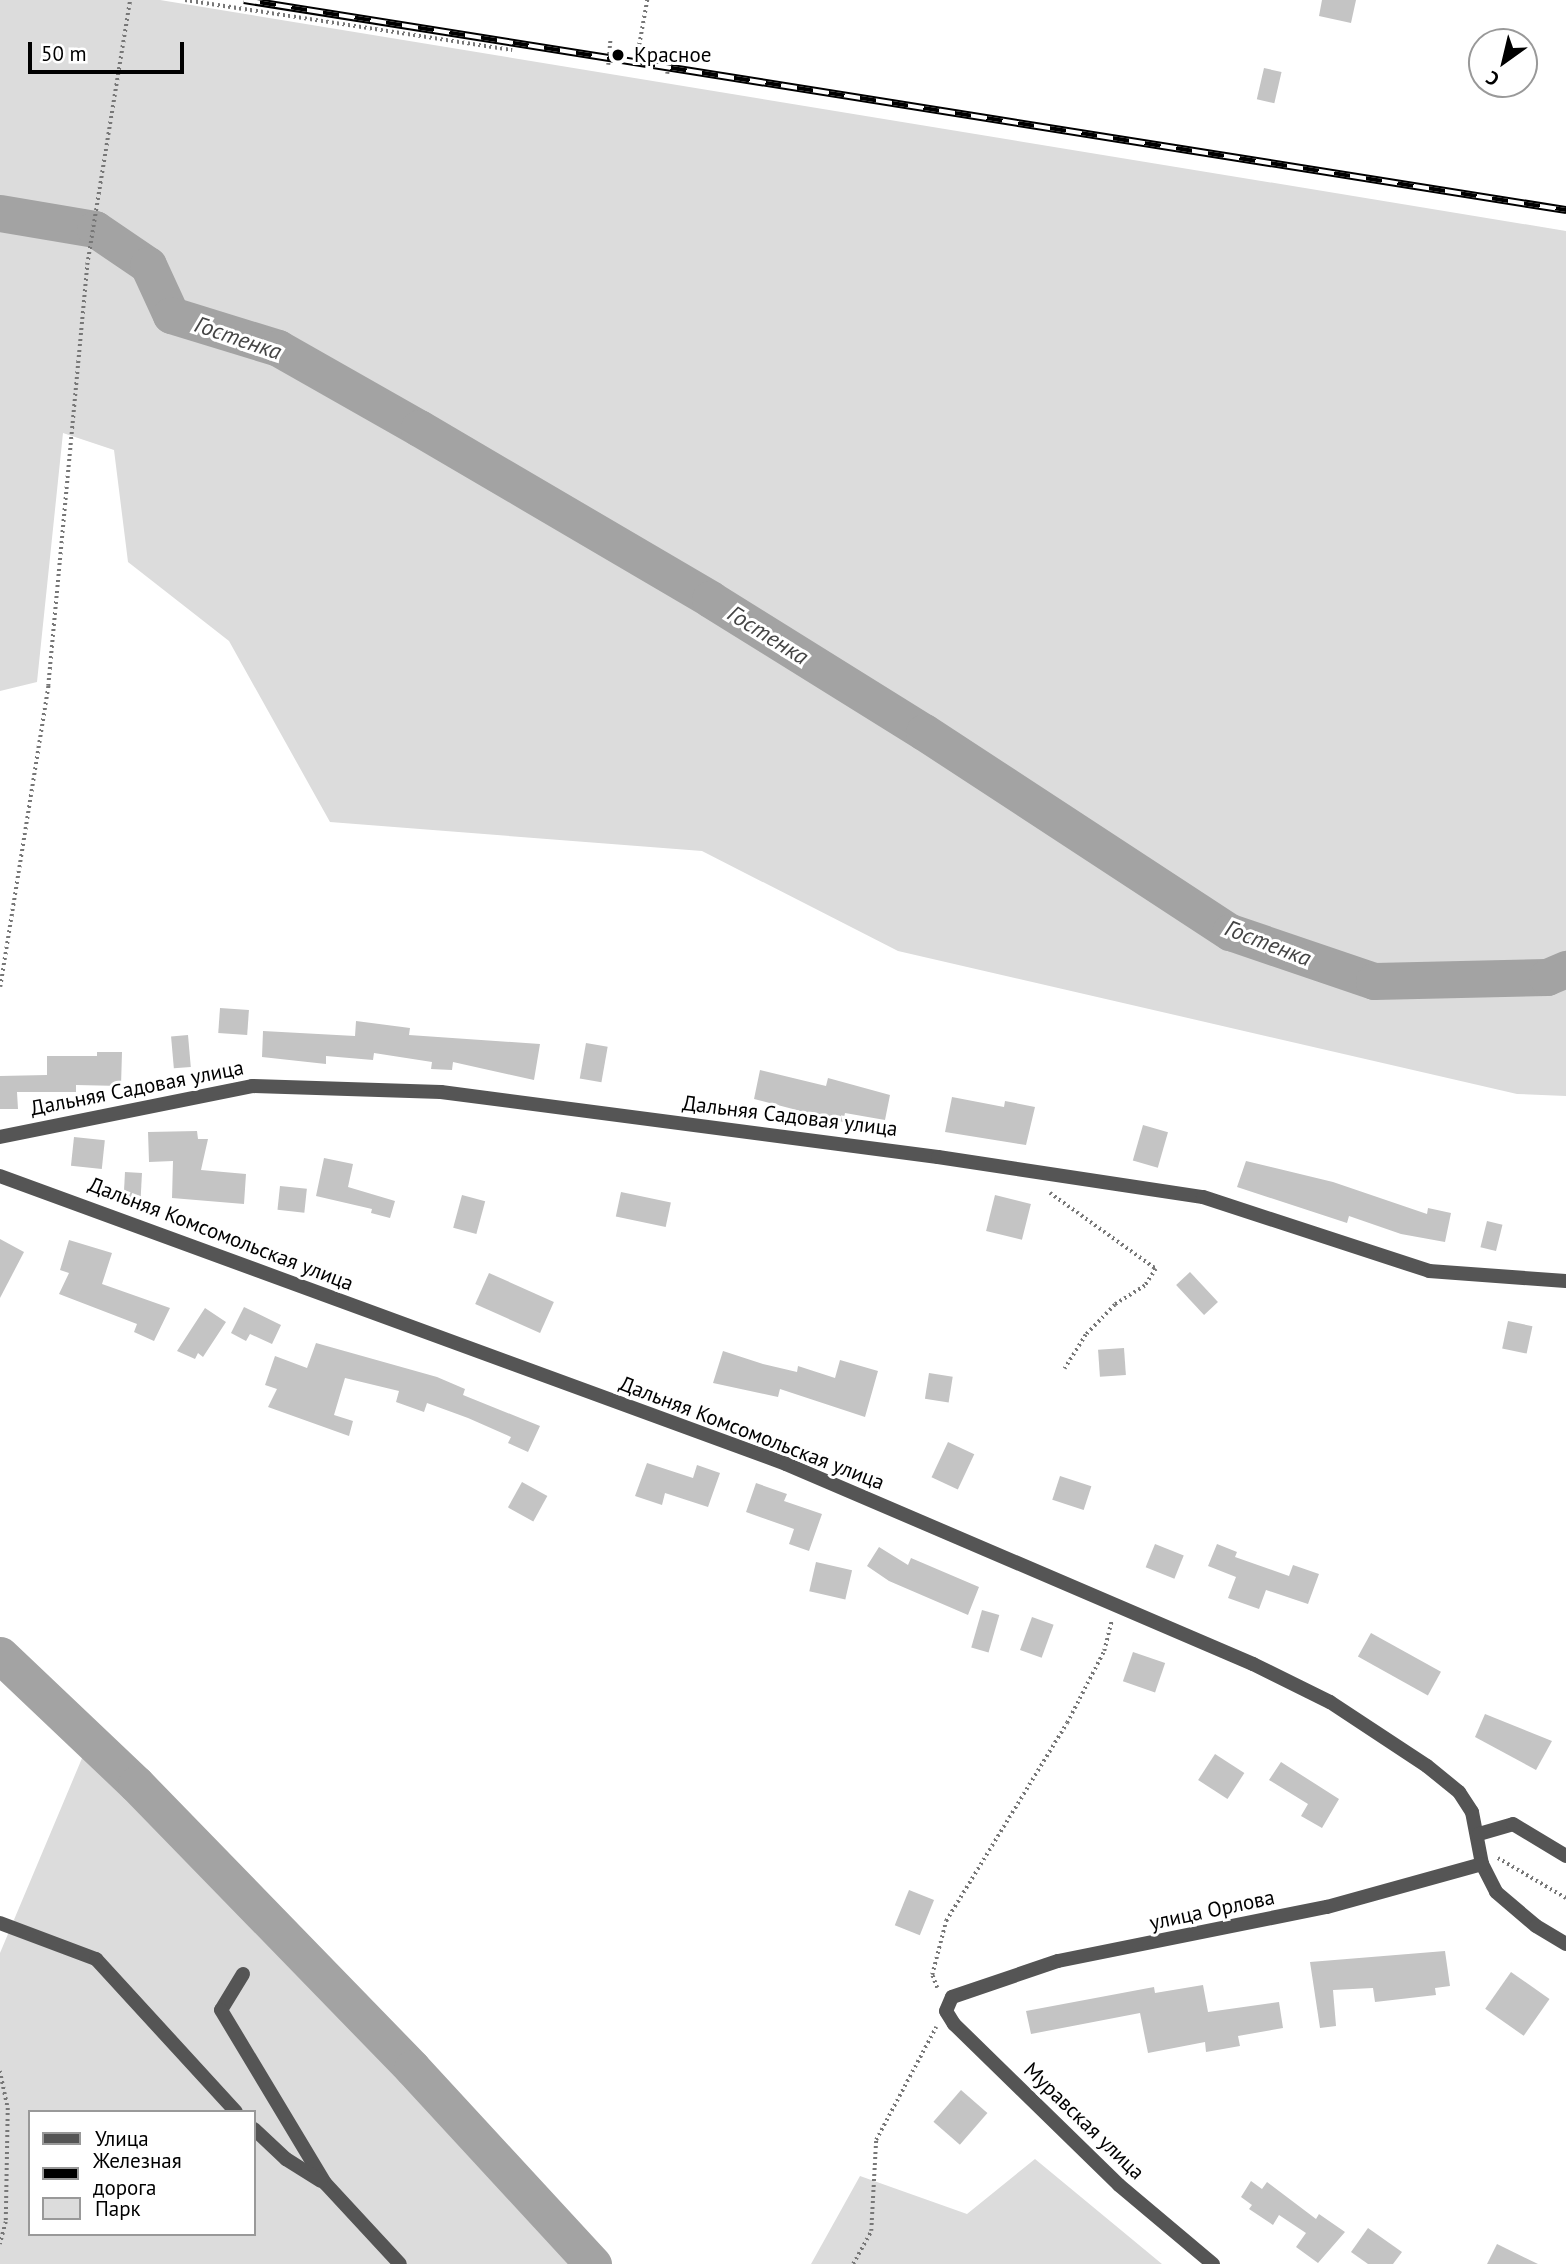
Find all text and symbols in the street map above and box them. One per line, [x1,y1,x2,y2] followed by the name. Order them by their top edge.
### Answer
[32,28,187,72] scale bar
[1468,28,1538,98] north arrow
[41,40,87,67] text: 50 m
[634,42,711,68] place label: Красное
[608,45,628,65] marker: Красное
[1481,66,1503,92] text: С
[191,310,285,366] water label: Гостенка
[723,599,813,671] water label: Гостенка
[1221,914,1315,972] water label: Гостенка
[28,1055,246,1121] street label: Дальняя Садовая улица
[681,1090,899,1142] street label: Дальняя Садовая улица
[85,1172,357,1296] street label: Дальняя Комсомольская улица
[616,1371,888,1495] street label: Дальняя Комсомольская улица
[1147,1884,1277,1936] street label: улица Орлова
[1019,2057,1149,2185] street label: Муравская улица
[28,2110,256,2236] legend
[95,2125,149,2152] text: Улица
[93,2147,182,2201] text: Железная дорога
[95,2195,141,2222] text: Парк

